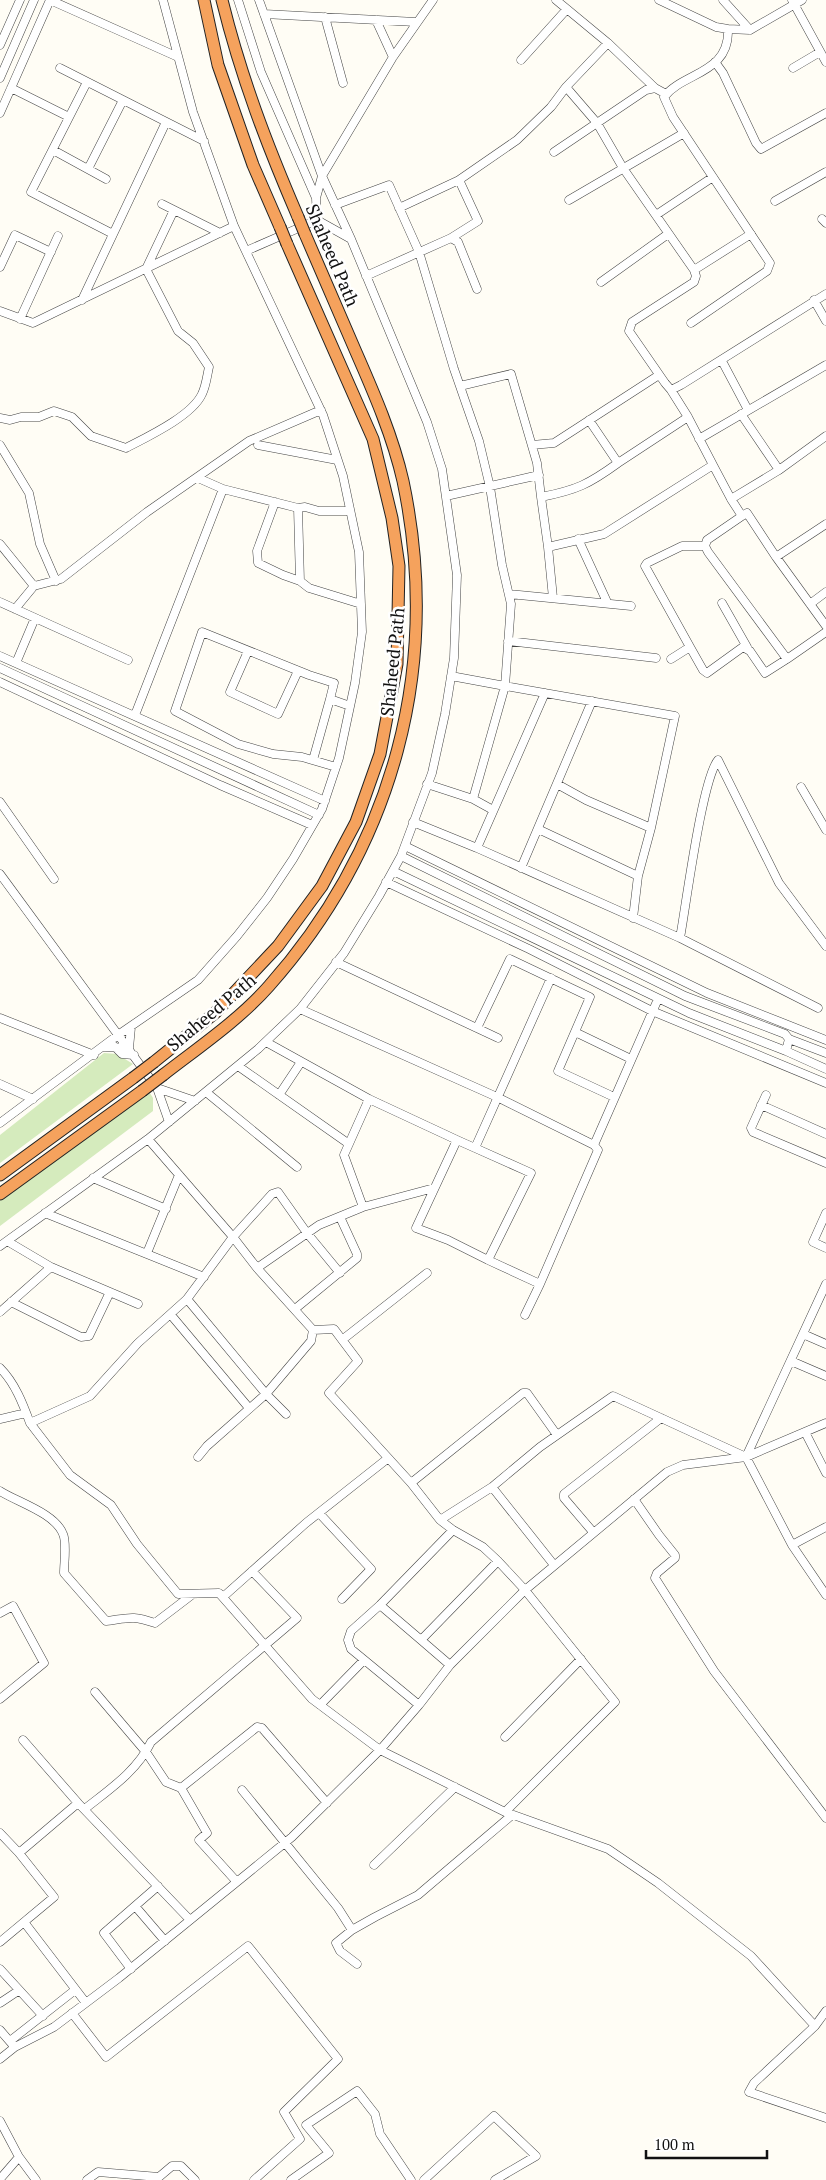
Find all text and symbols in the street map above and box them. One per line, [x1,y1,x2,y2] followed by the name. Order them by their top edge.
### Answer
[301,200,366,310] street label: Shaheed Path
[374,606,410,718] street label: Shaheed Path
[161,967,261,1056] street label: Shaheed Path
[646,2128,767,2160] scale bar
[654,2134,695,2154] text: 100 m

